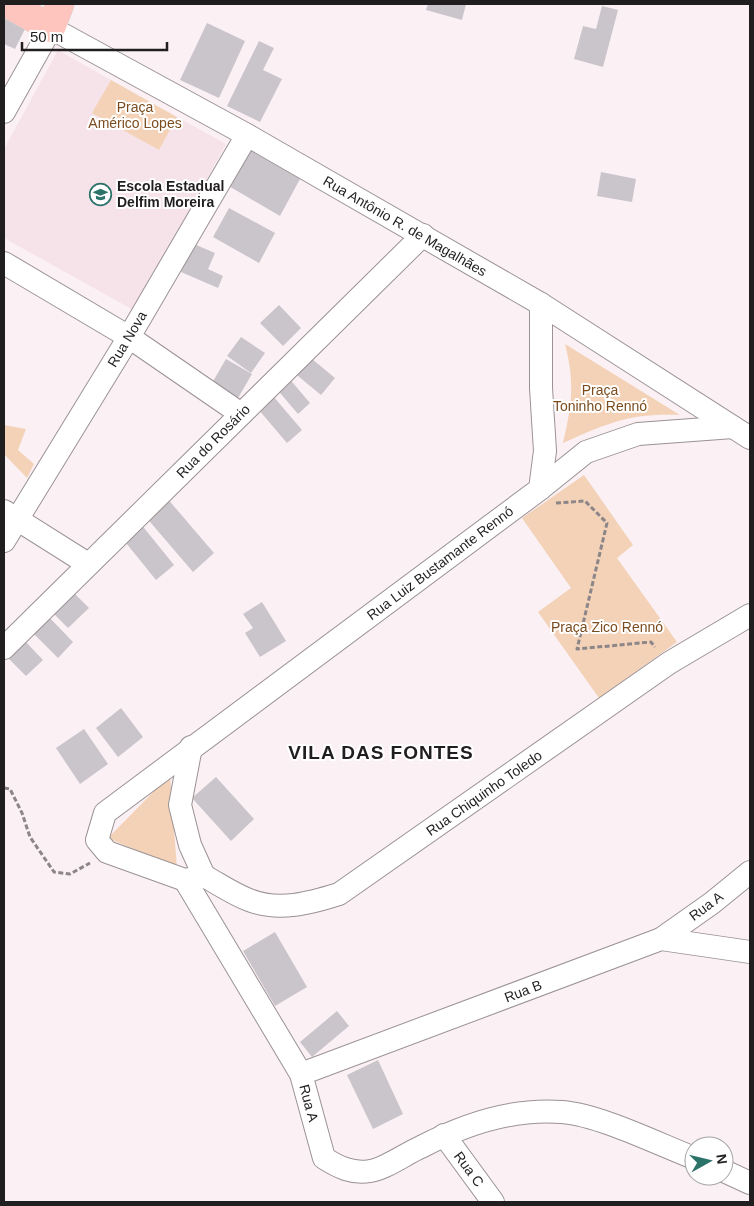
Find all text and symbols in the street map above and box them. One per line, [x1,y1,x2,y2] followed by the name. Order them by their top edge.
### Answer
[22,20,168,52] scale bar
[30,28,63,45] text: 50 m
[88,99,182,131] park label: Praça Américo Lopes
[320,173,490,279] street label: Rua Antônio R. de Magalhães
[117,178,224,210] place label: Escola Estadual Delfim Moreira
[89,182,113,206] school or university icon: Escola Estadual Delfim Moreira
[104,308,150,370] street label: Rua Nova
[553,382,647,414] park label: Praça Toninho Rennó
[173,401,253,481] street label: Rua do Rosário
[364,503,516,623] street label: Rua Luiz Bustamante Rennó
[551,619,663,635] park label: Praça Zico Rennó
[288,742,474,763] district label: VILA DAS FONTES
[423,747,545,839] street label: Rua Chiquinho Toledo
[686,888,727,924] street label: Rua A
[502,977,544,1005] street label: Rua B
[296,1083,322,1124] street label: Rua A
[684,1136,734,1186] north arrow
[451,1148,487,1190] street label: Rua C
[713,1153,731,1165] text: N

